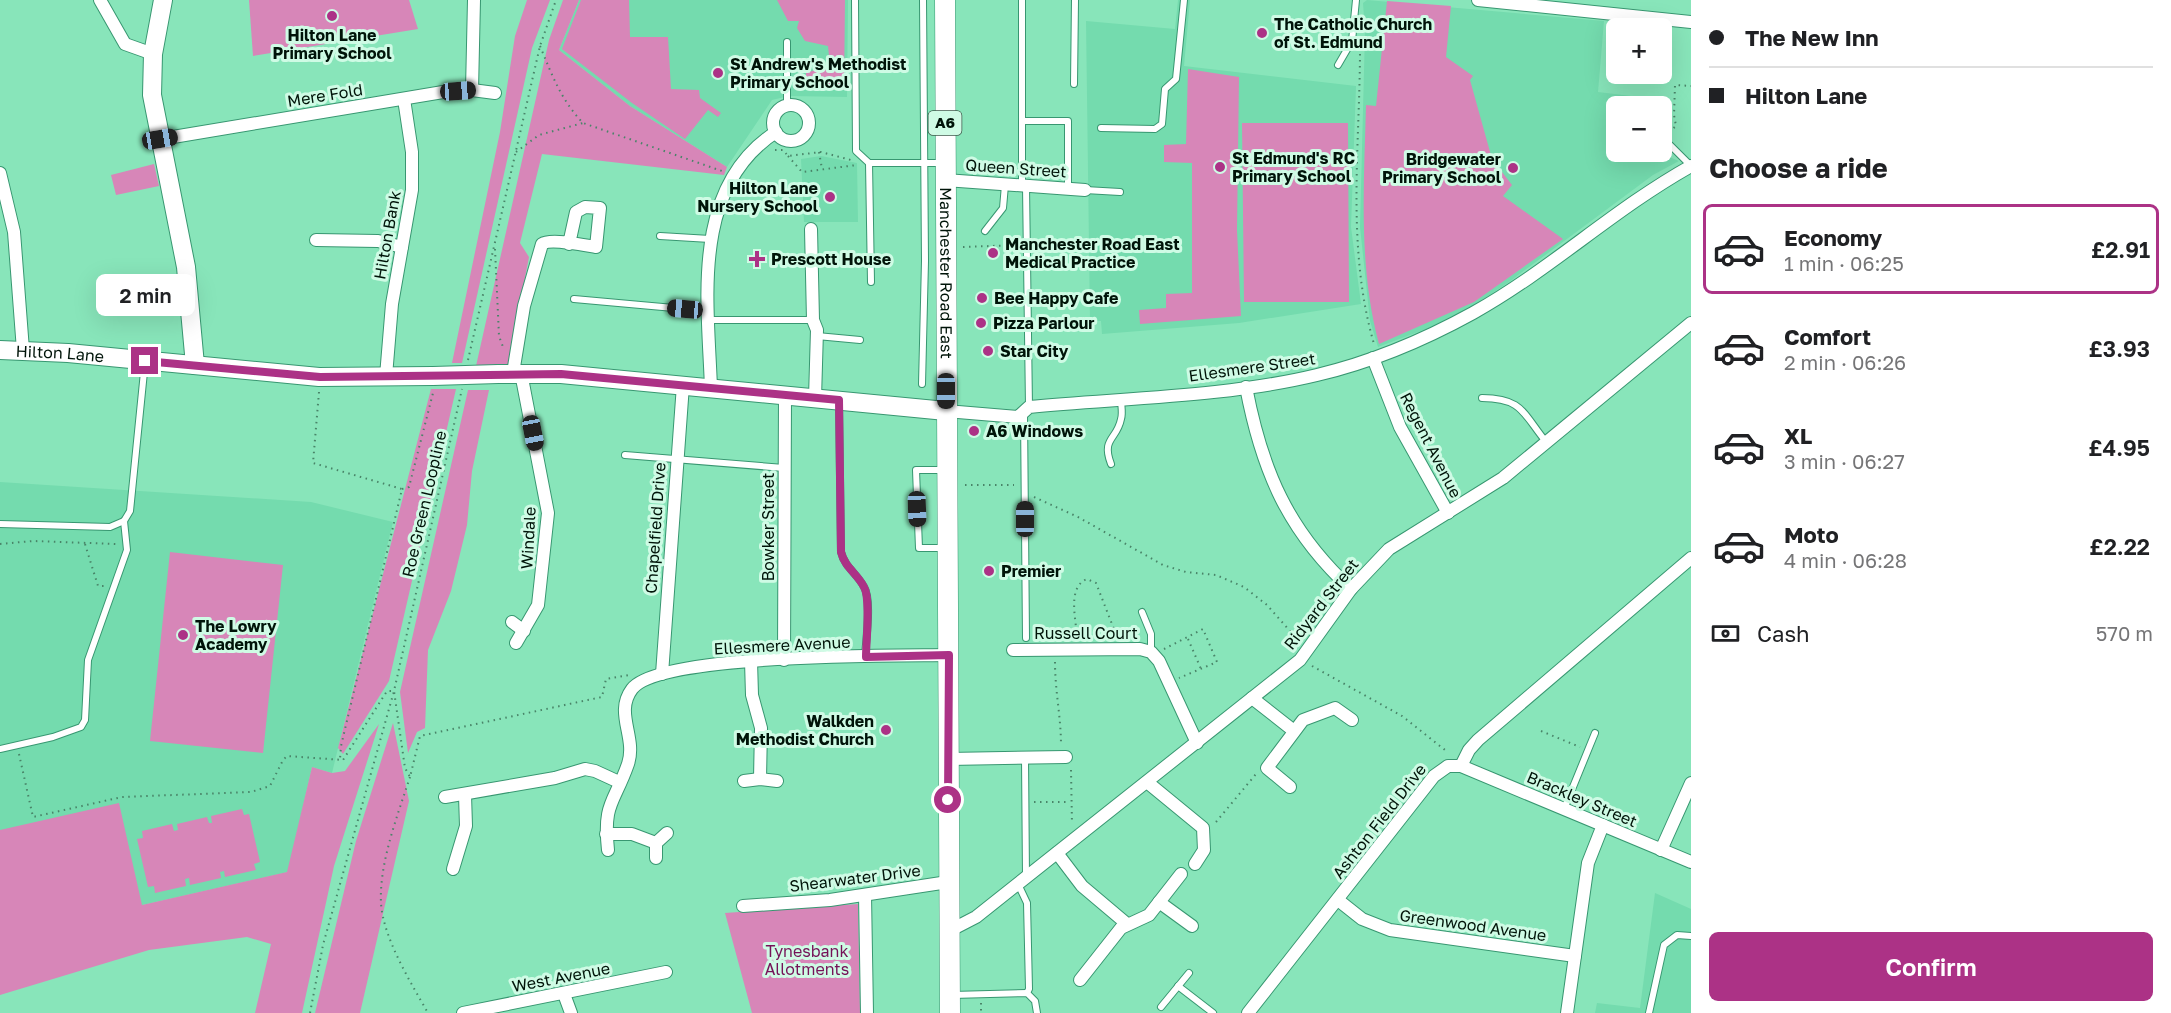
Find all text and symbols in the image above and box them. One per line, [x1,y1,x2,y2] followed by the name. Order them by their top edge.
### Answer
[325,9,339,23] marker: Hilton Lane Primary School
[1274,14,1432,52] place label: The Catholic Church of St. Edmund
[1606,18,1672,162] map controls
[1606,18,1672,84] button: +
[1745,24,1879,51] text: The New Inn
[272,25,392,63] place label: Hilton Lane Primary School
[1255,26,1269,40] marker: The Catholic Church of St. Edmund
[730,54,906,92] place label: St Andrew's Methodist Primary School
[711,66,725,80] marker: St Andrew's Methodist Primary School
[286,79,364,111] street label: Mere Fold
[439,81,477,101] car
[1745,82,1867,109] text: Hilton Lane
[1606,96,1672,162] button: −
[928,111,962,135] road number: A6
[141,127,179,151] car
[1232,148,1355,186] place label: St Edmund's RC Primary School
[1382,149,1502,187] place label: Bridgewater Primary School
[1709,152,1888,184] text: Choose a ride
[965,154,1067,182] street label: Queen Street
[1213,160,1227,174] marker: St Edmund's RC Primary School
[1506,161,1520,175] marker: Bridgewater Primary School
[697,178,819,216] place label: Hilton Lane Nursery School
[936,187,957,359] street label: Manchester Road East
[369,189,405,281] street label: Hilton Bank
[823,190,837,204] marker: Hilton Lane Nursery School
[1712,222,1766,276] icon: car
[1784,224,1882,251] text: Economy
[1005,234,1180,272] place label: Manchester Road East Medical Practice
[2091,236,2150,263] text: £2.91
[986,246,1000,260] marker: Manchester Road East Medical Practice
[771,249,891,269] place label: Prescott House
[748,250,766,268] marker: Prescott House
[1784,251,1904,275] text: 1 min · 06:25
[96,274,195,316] callout: 2 min
[120,283,172,307] text: 2 min
[994,288,1118,308] place label: Bee Happy Cafe
[975,291,989,305] marker: Bee Happy Cafe
[666,298,704,320] car
[993,313,1095,333] place label: Pizza Parlour
[974,316,988,330] marker: Pizza Parlour
[1712,321,1766,375] icon: car
[1784,323,1871,350] text: Comfort
[2089,335,2150,362] text: £3.93
[15,341,105,366] street label: Hilton Lane
[1000,341,1069,361] place label: Star City
[981,344,995,358] marker: Star City
[131,347,158,374] route end
[1187,348,1317,386] street label: Ellesmere Street
[1784,350,1906,374] text: 2 min · 06:26
[937,373,955,409] car
[1396,389,1466,501] street label: Regent Avenue
[521,414,545,452] car
[1712,420,1766,474] icon: car
[986,421,1083,441] place label: A6 Windows
[1784,422,1812,449] text: XL
[967,424,981,438] marker: A6 Windows
[397,429,451,579] street label: Roe Green Loopline
[2088,434,2150,461] text: £4.95
[1784,449,1905,473] text: 3 min · 06:27
[640,462,670,594] street label: Chapelfield Drive
[758,473,778,581] street label: Bowker Street
[907,491,927,527] car
[1016,501,1034,537] car
[516,506,540,570] street label: Windale
[1712,519,1766,573] icon: car
[1784,521,1839,548] text: Moto
[2089,533,2150,560] text: £2.22
[1784,548,1907,572] text: 4 min · 06:28
[1279,555,1363,653] street label: Ridyard Street
[1001,561,1061,581] place label: Premier
[982,564,996,578] marker: Premier
[195,616,277,654] place label: The Lowry Academy
[1709,617,1742,650] icon: cash
[1757,620,1810,647] text: Cash
[2096,621,2153,645] text: 570 m
[1034,623,1138,643] street label: Russell Court
[176,628,190,642] marker: The Lowry Academy
[713,631,851,659] street label: Ellesmere Avenue
[736,711,874,749] place label: Walkden Methodist Church
[879,723,893,737] marker: Walkden Methodist Church
[1328,760,1430,882] street label: Ashton Field Drive
[1524,767,1640,831] street label: Brackley Street
[934,786,961,813] route start
[788,860,922,896] street label: Shearwater Drive
[1398,905,1548,945] street label: Greenwood Avenue
[1709,932,2153,1001] button: Confirm
[765,941,849,979] park label: Tynesbank Allotments
[510,958,612,996] street label: West Avenue

